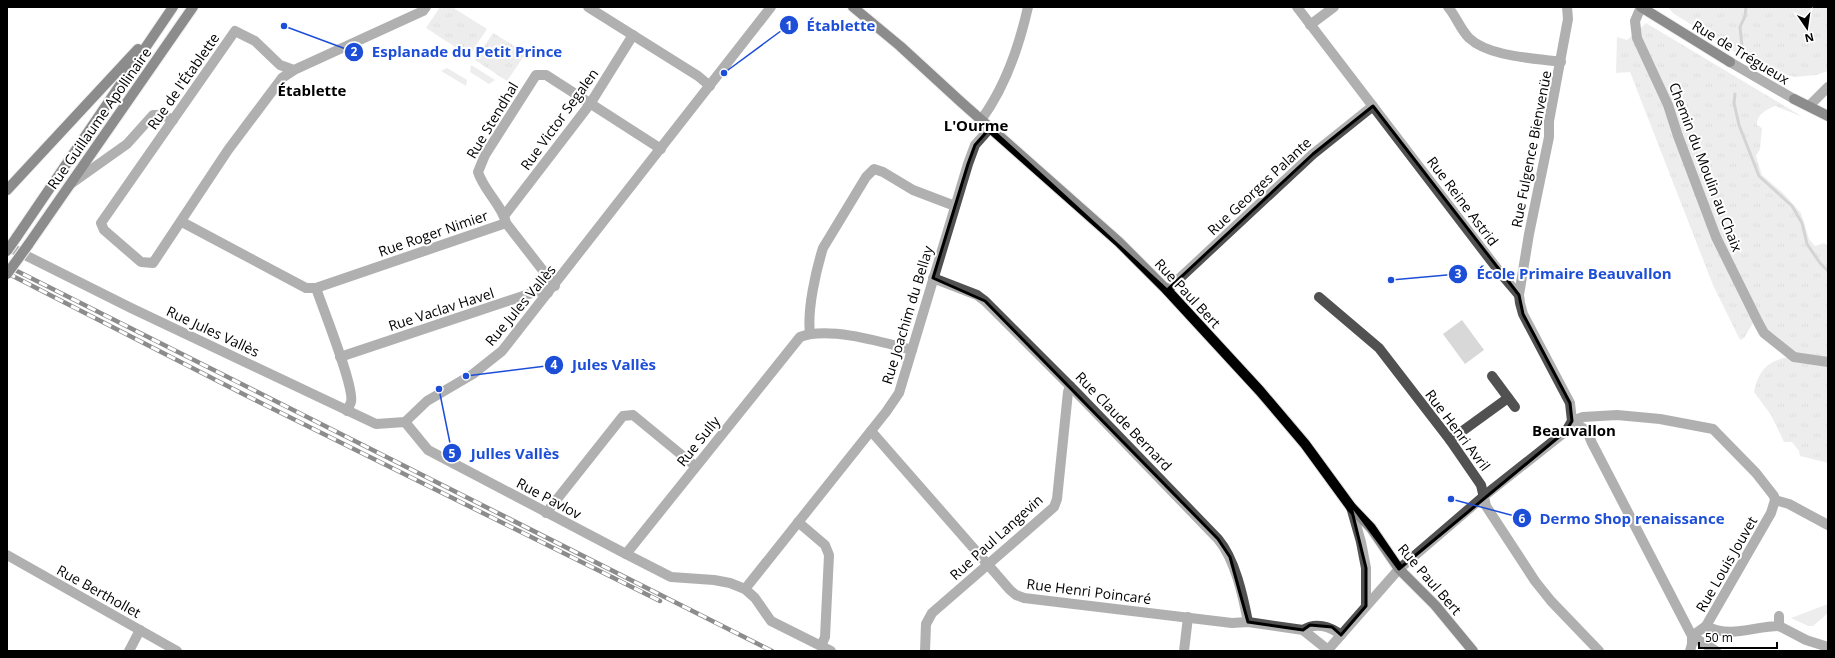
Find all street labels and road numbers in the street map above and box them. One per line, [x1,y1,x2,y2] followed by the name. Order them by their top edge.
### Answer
[1689,16,1794,89] street label: Rue de Trégueux
[143,29,223,133] street label: Rue de l'Établette
[43,43,155,193] street label: Rue Guillaume Apollinaire
[516,64,602,174] street label: Rue Victor Segalen
[1506,69,1556,229] street label: Rue Fulgence Bienvenüe
[462,78,522,162] street label: Rue Stendhal
[1665,80,1747,255] street label: Chemin du Moulin au Chaix
[1203,133,1315,239] street label: Rue Georges Palante
[1423,152,1503,250] street label: Rue Reine Astrid
[376,205,491,261] street label: Rue Roger Nimier
[877,243,937,386] street label: Rue Joachim du Bellay
[1151,254,1225,332] street label: Rue Paul Bert
[480,260,560,350] street label: Rue Jules Vallès
[386,283,496,335] street label: Rue Vaclav Havel
[163,301,263,361] street label: Rue Jules Vallès
[1072,367,1176,475] street label: Rue Claude Bernard
[1421,386,1495,474] street label: Rue Henri Avril
[672,411,725,470] street label: Rue Sully
[513,473,585,523] street label: Rue Pavlov
[945,490,1047,584] street label: Rue Paul Langevin
[1691,513,1761,615] street label: Rue Louis Jouvet
[1394,539,1466,619] street label: Rue Paul Bert
[54,560,144,622] street label: Rue Berthollet
[1026,574,1153,608] street label: Rue Henri Poincaré

